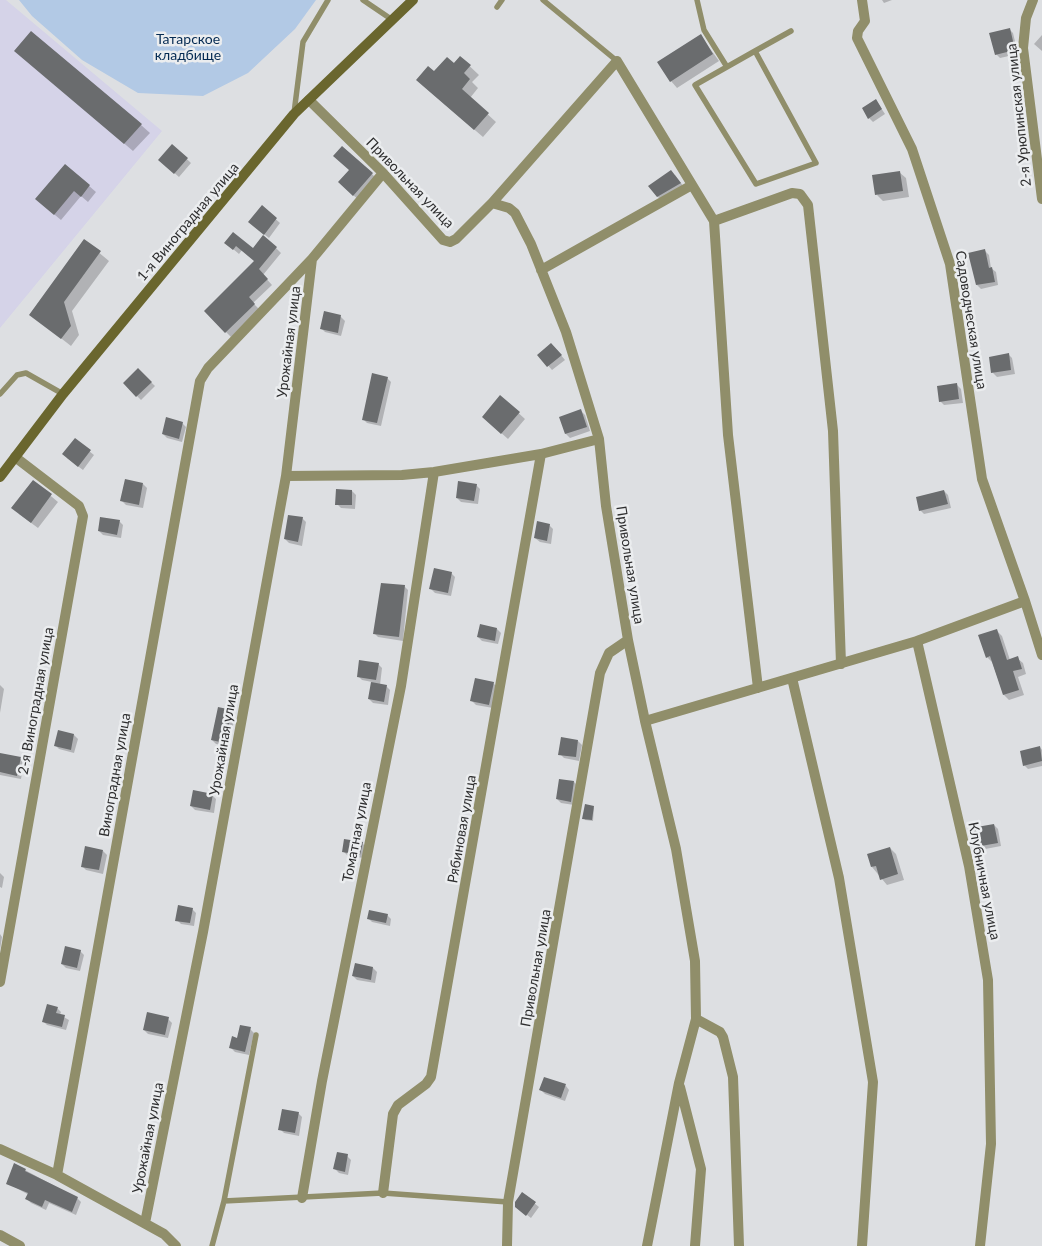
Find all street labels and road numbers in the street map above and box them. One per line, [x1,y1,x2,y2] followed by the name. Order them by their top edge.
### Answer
[1003,43,1035,187] street label: 2-я Урюпинская улица
[363,134,457,232] street label: Привольная улица
[134,159,242,285] street label: 1-я Виноградная улица
[952,250,990,390] street label: Садоводческая улица
[274,285,304,399] street label: Урожайная улица
[612,505,648,625] street label: Привольная улица
[15,626,57,776] street label: 2-я Виноградная улица
[206,683,242,797] street label: Урожайная улица
[96,712,134,838] street label: Виноградная улица
[444,774,480,884] street label: Рябиновая улица
[339,780,375,884] street label: Томатная улица
[964,821,1004,941] street label: Клубничная улица
[517,908,555,1028] street label: Привольная улица
[129,1081,167,1195] street label: Урожайная улица

